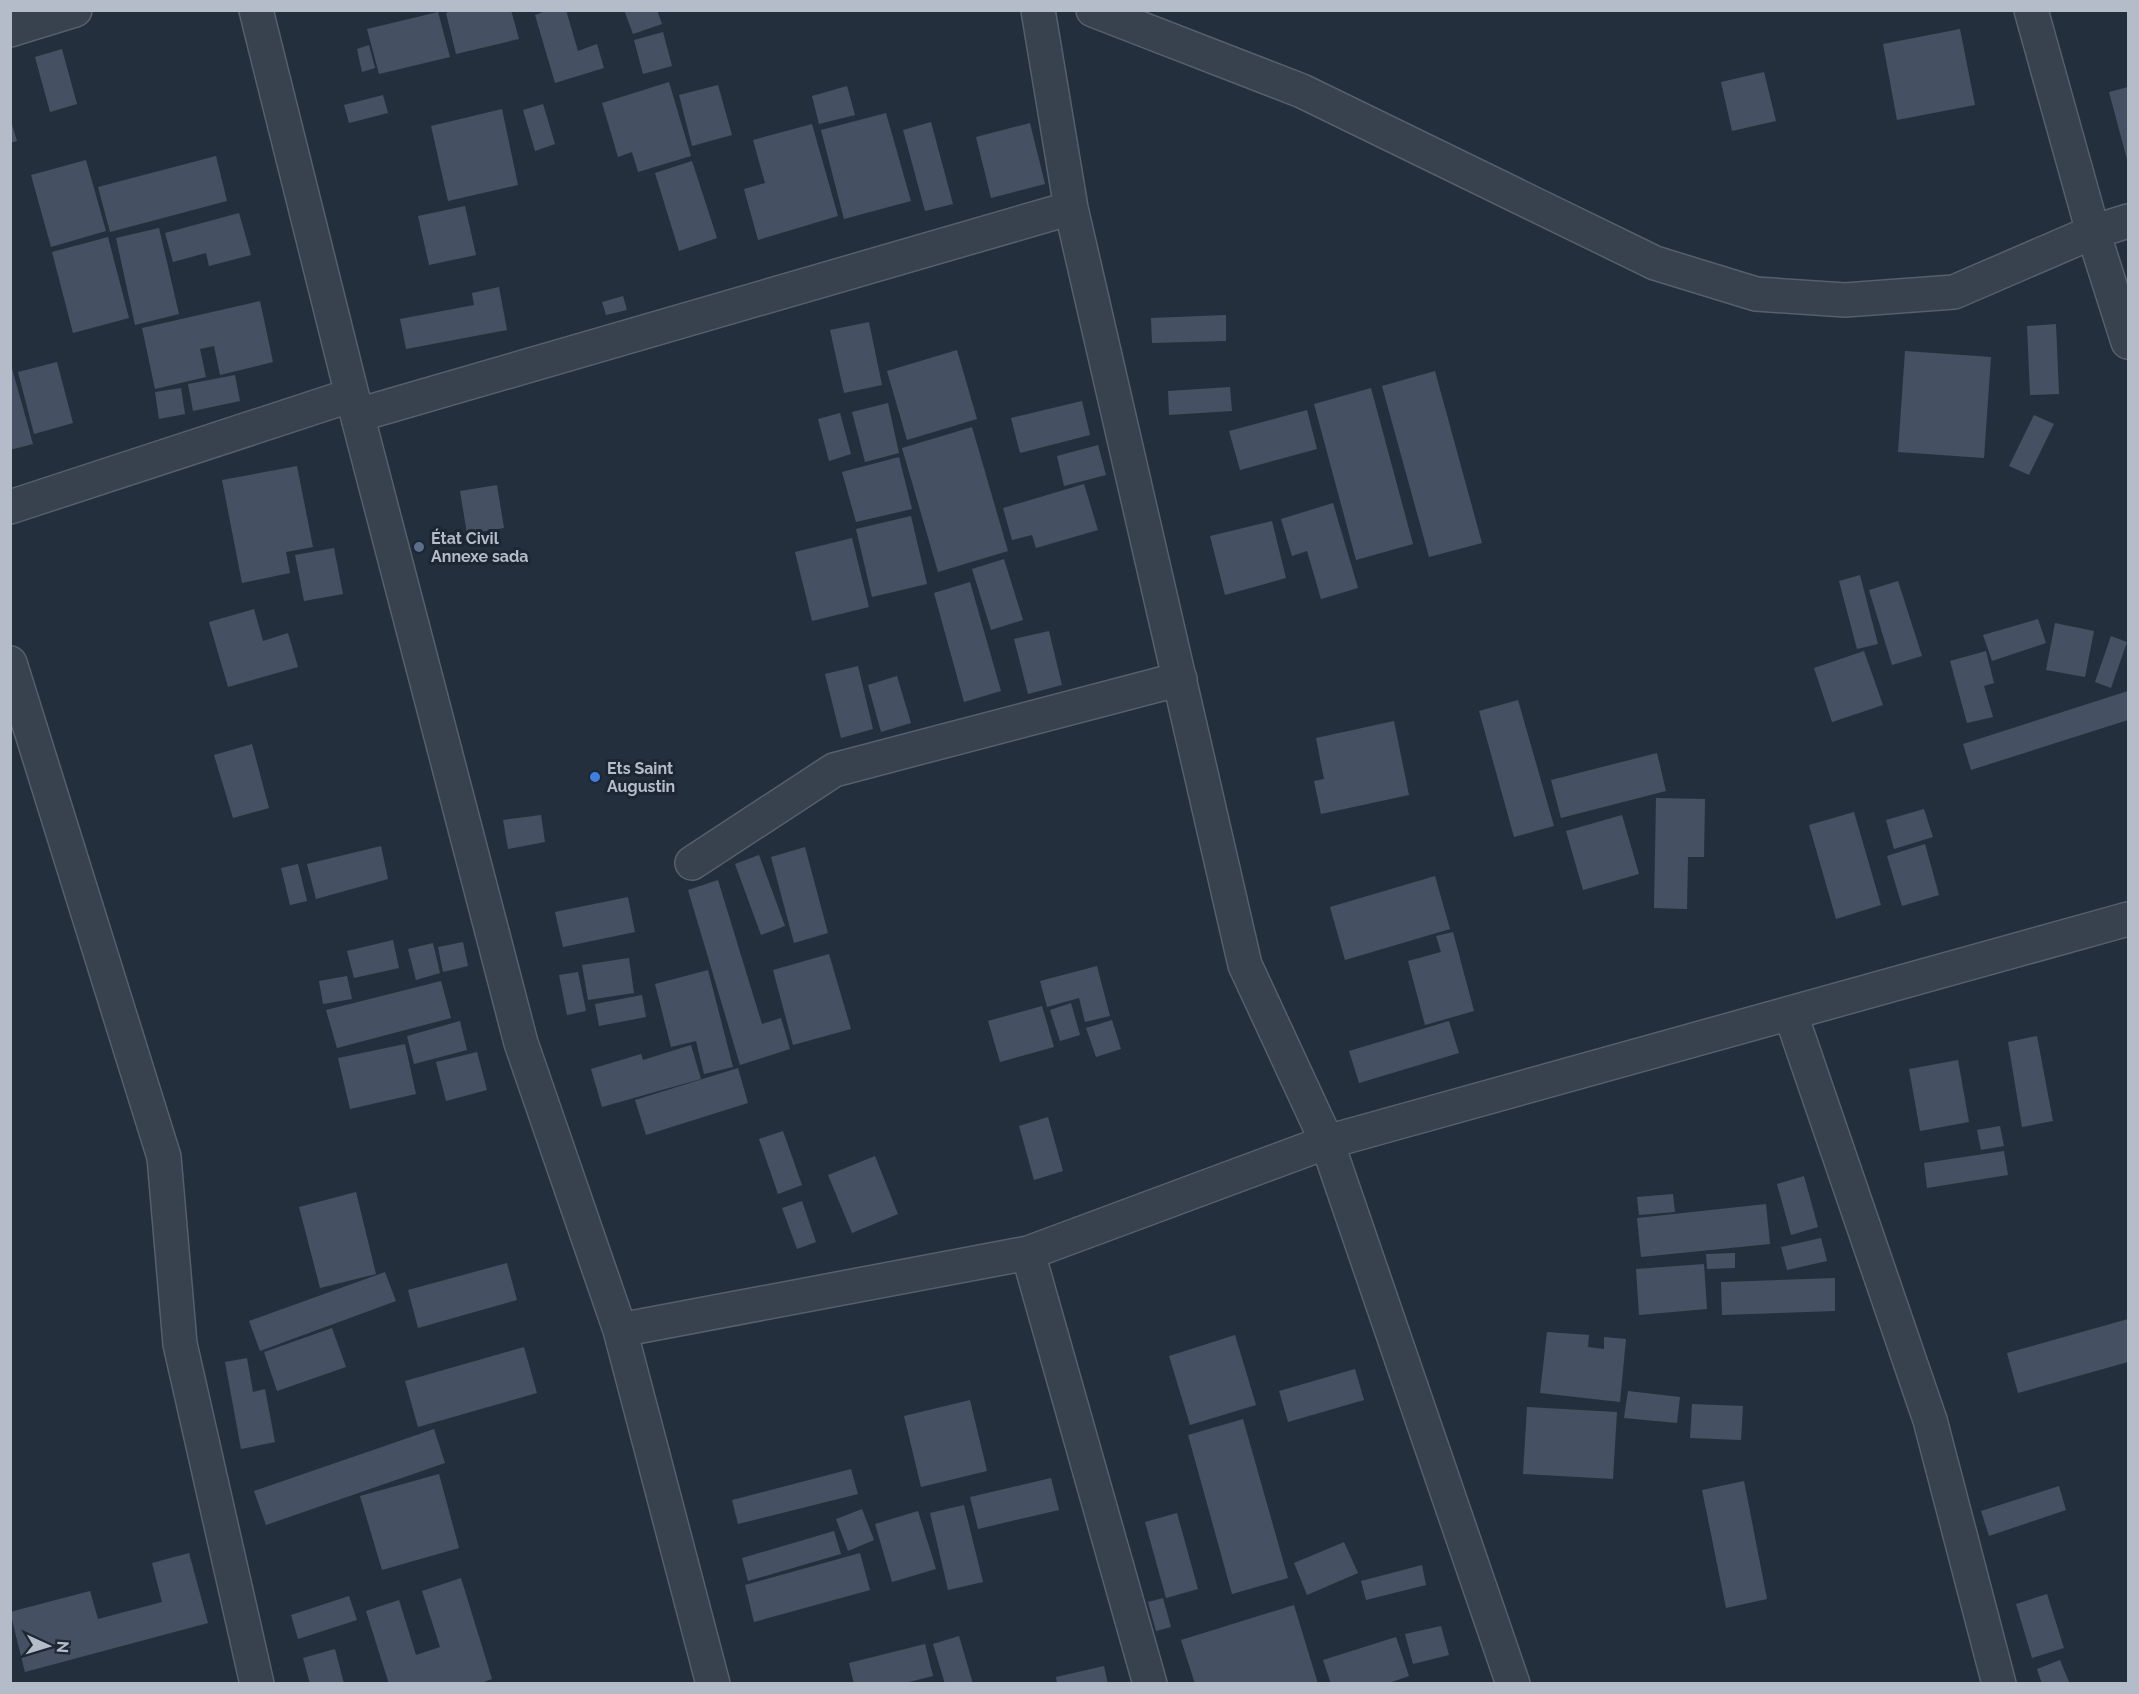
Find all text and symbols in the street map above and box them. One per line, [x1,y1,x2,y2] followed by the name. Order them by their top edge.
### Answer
[431,528,528,566] place label: État Civil Annexe sada
[412,540,426,554] marker: État Civil Annexe sada
[607,759,675,796] place label: Ets Saint Augustin
[588,770,602,784] marker: Ets Saint Augustin
[18,1616,78,1676] north arrow
[53,1640,72,1654] text: N

